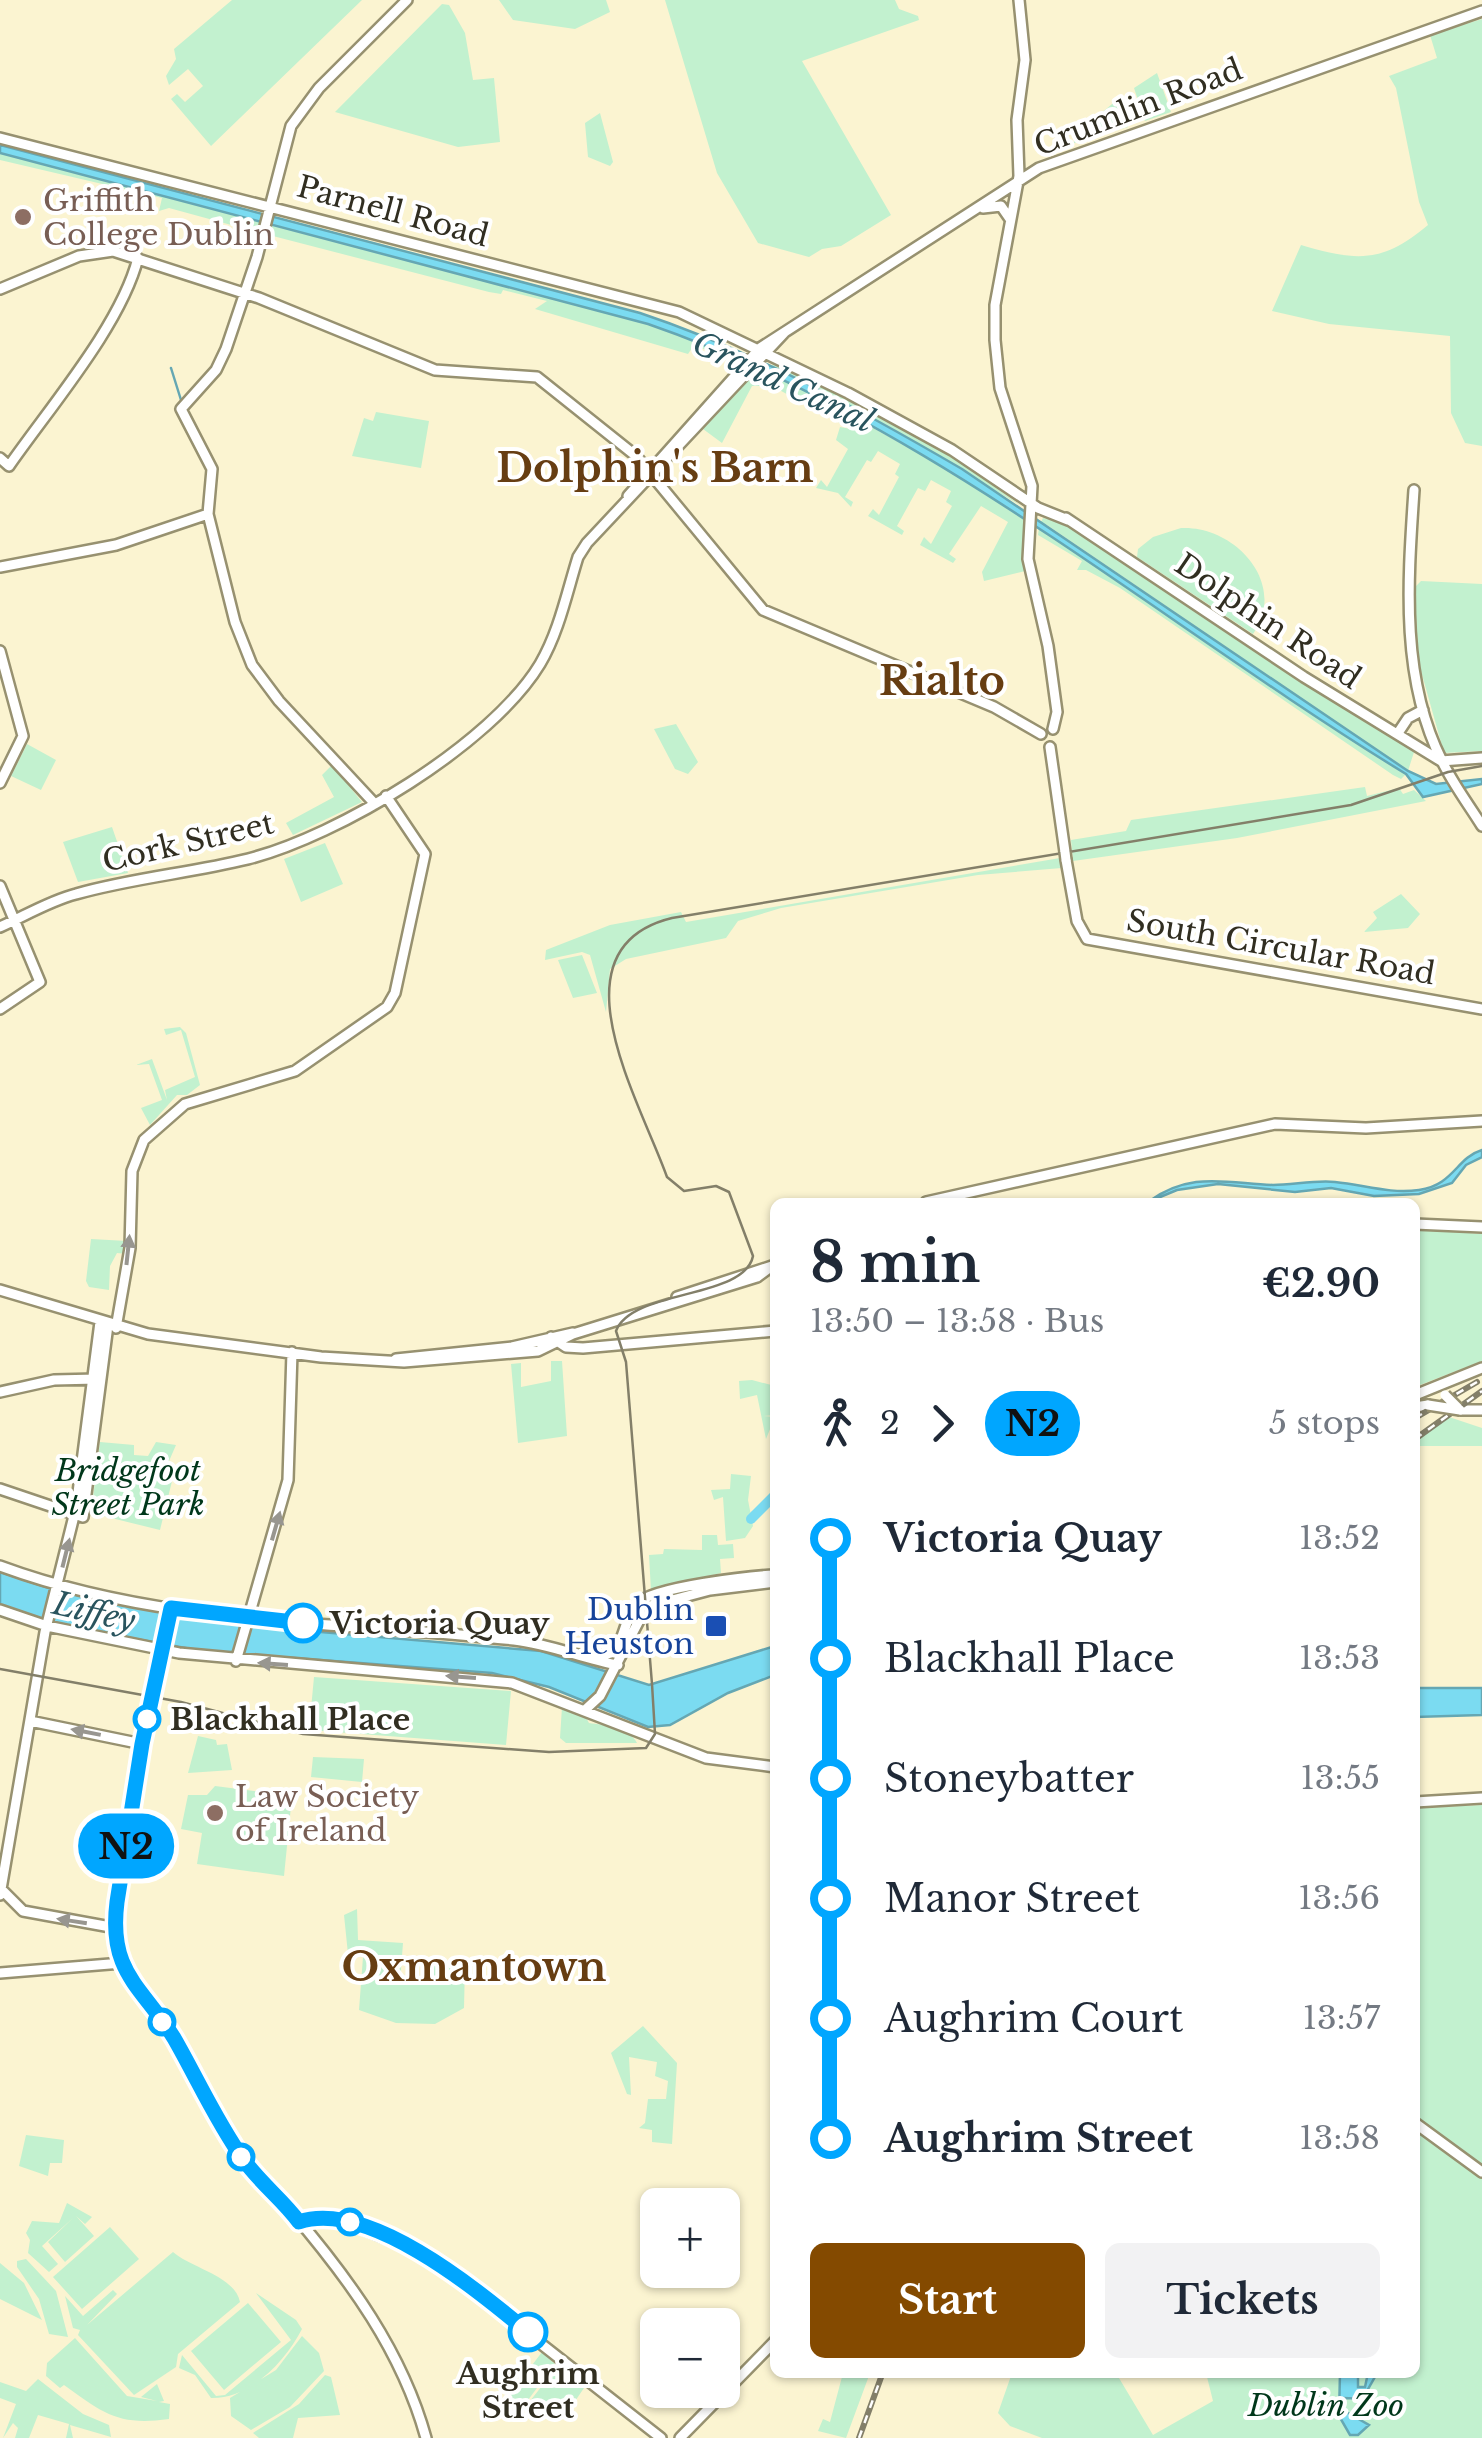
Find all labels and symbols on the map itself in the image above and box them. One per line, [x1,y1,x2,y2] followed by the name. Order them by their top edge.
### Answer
[1029,50,1247,164] street label: Crumlin Road
[293,168,493,254] street label: Parnell Road
[43,182,274,253] place label: Griffith College Dublin
[12,206,34,228] marker: Griffith College Dublin
[686,323,881,442] water label: Grand Canal
[496,443,814,493] district label: Dolphin's Barn
[1168,545,1368,697] street label: Dolphin Road
[879,656,1005,706] district label: Rialto
[99,804,278,880] street label: Cork Street
[1124,902,1438,992] street label: South Circular Road
[121,1234,137,1265] one-way arrow
[51,1452,205,1523] park label: Bridgefoot Street Park
[269,1510,284,1541] one-way arrow
[59,1537,74,1568] one-way arrow
[48,1583,140,1641] water label: Liffey
[564,1591,694,1662] place label: Dublin Heuston
[284,1604,322,1642] marker: Victoria Quay
[329,1605,550,1642] place label: Victoria Quay
[703,1613,729,1639] marker: Dublin Heuston
[256,1655,288,1671] one-way arrow
[445,1669,477,1685] one-way arrow
[170,1701,410,1738] place label: Blackhall Place
[134,1706,160,1732] marker: Blackhall Place
[70,1724,101,1739] one-way arrow
[235,1778,419,1849] place label: Law Society of Ireland
[204,1802,226,1824] marker: Law Society of Ireland
[81,1814,171,1878] line badge: N2
[56,1912,87,1928] one-way arrow
[342,1942,606,1992] district label: Oxmantown
[149,2009,175,2035] unlabelled marker
[228,2144,254,2170] unlabelled marker
[337,2209,363,2235] unlabelled marker
[509,2313,547,2351] marker: Aughrim Street
[455,2355,600,2426] place label: Aughrim Street
[1247,2387,1404,2424] park label: Dublin Zoo

